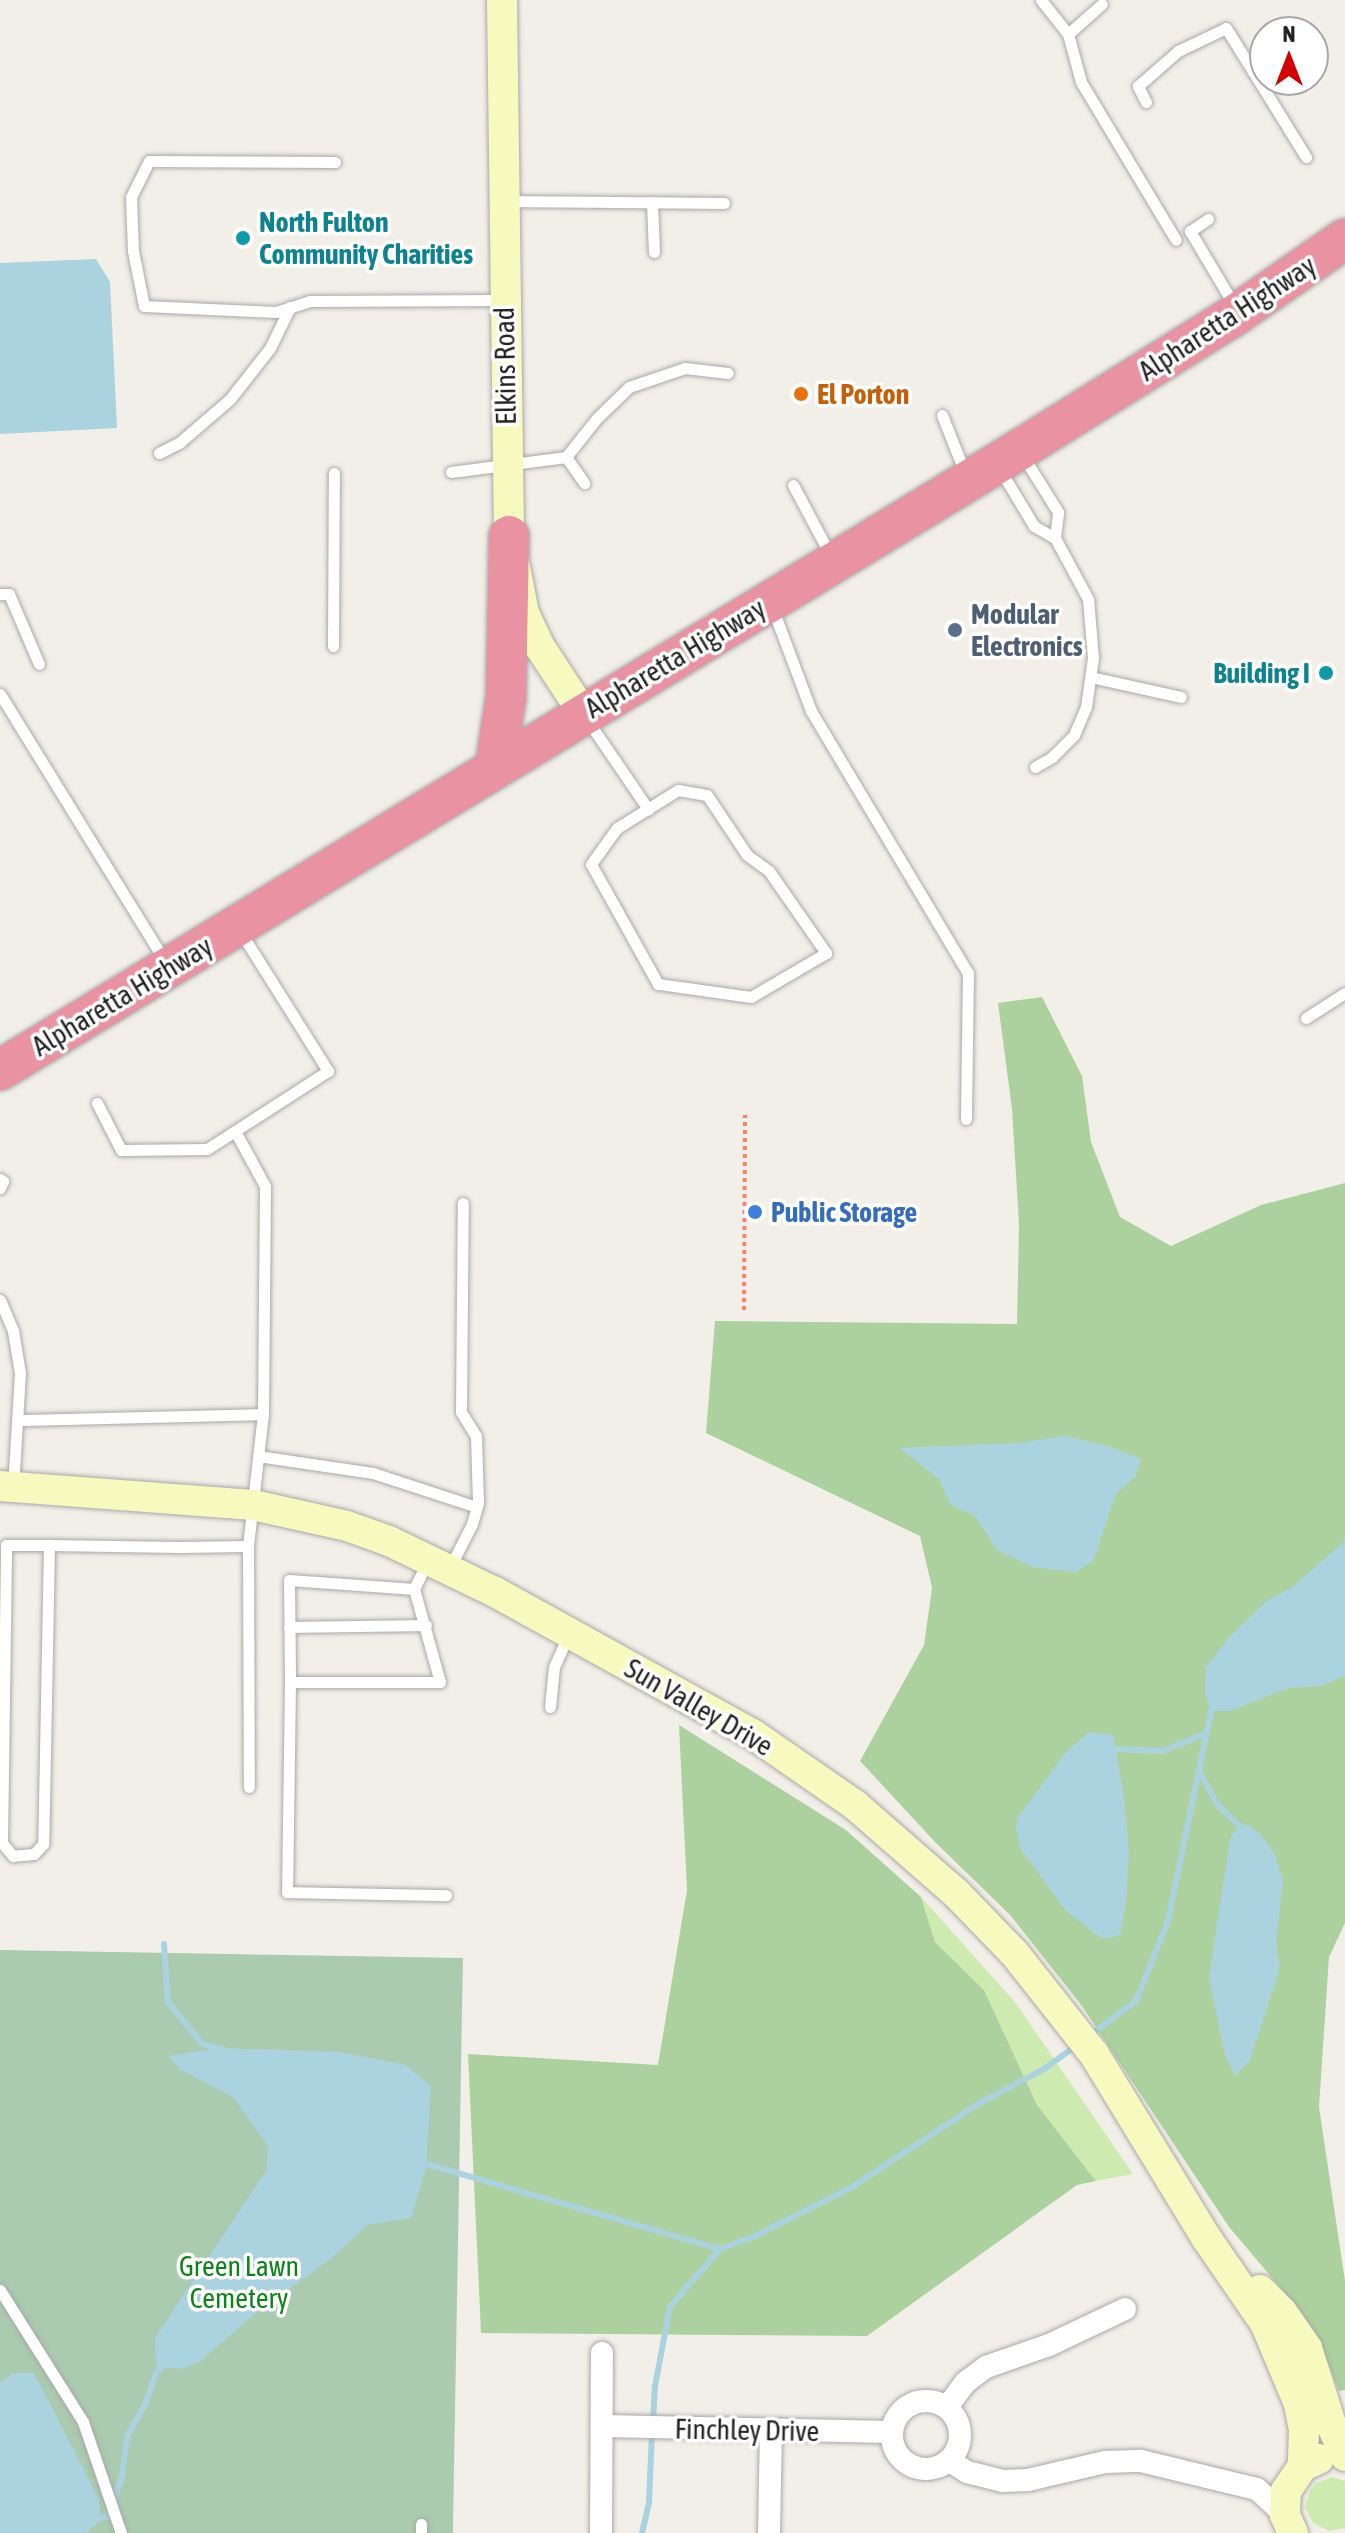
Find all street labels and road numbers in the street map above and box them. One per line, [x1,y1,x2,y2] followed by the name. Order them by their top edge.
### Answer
[1132,248,1322,388] street label: Alpharetta Highway
[487,307,523,425] street label: Elkins Road
[579,591,771,725] street label: Alpharetta Highway
[26,929,218,1063] street label: Alpharetta Highway
[619,1651,779,1763] street label: Sun Valley Drive
[674,2412,820,2448] street label: Finchley Drive

